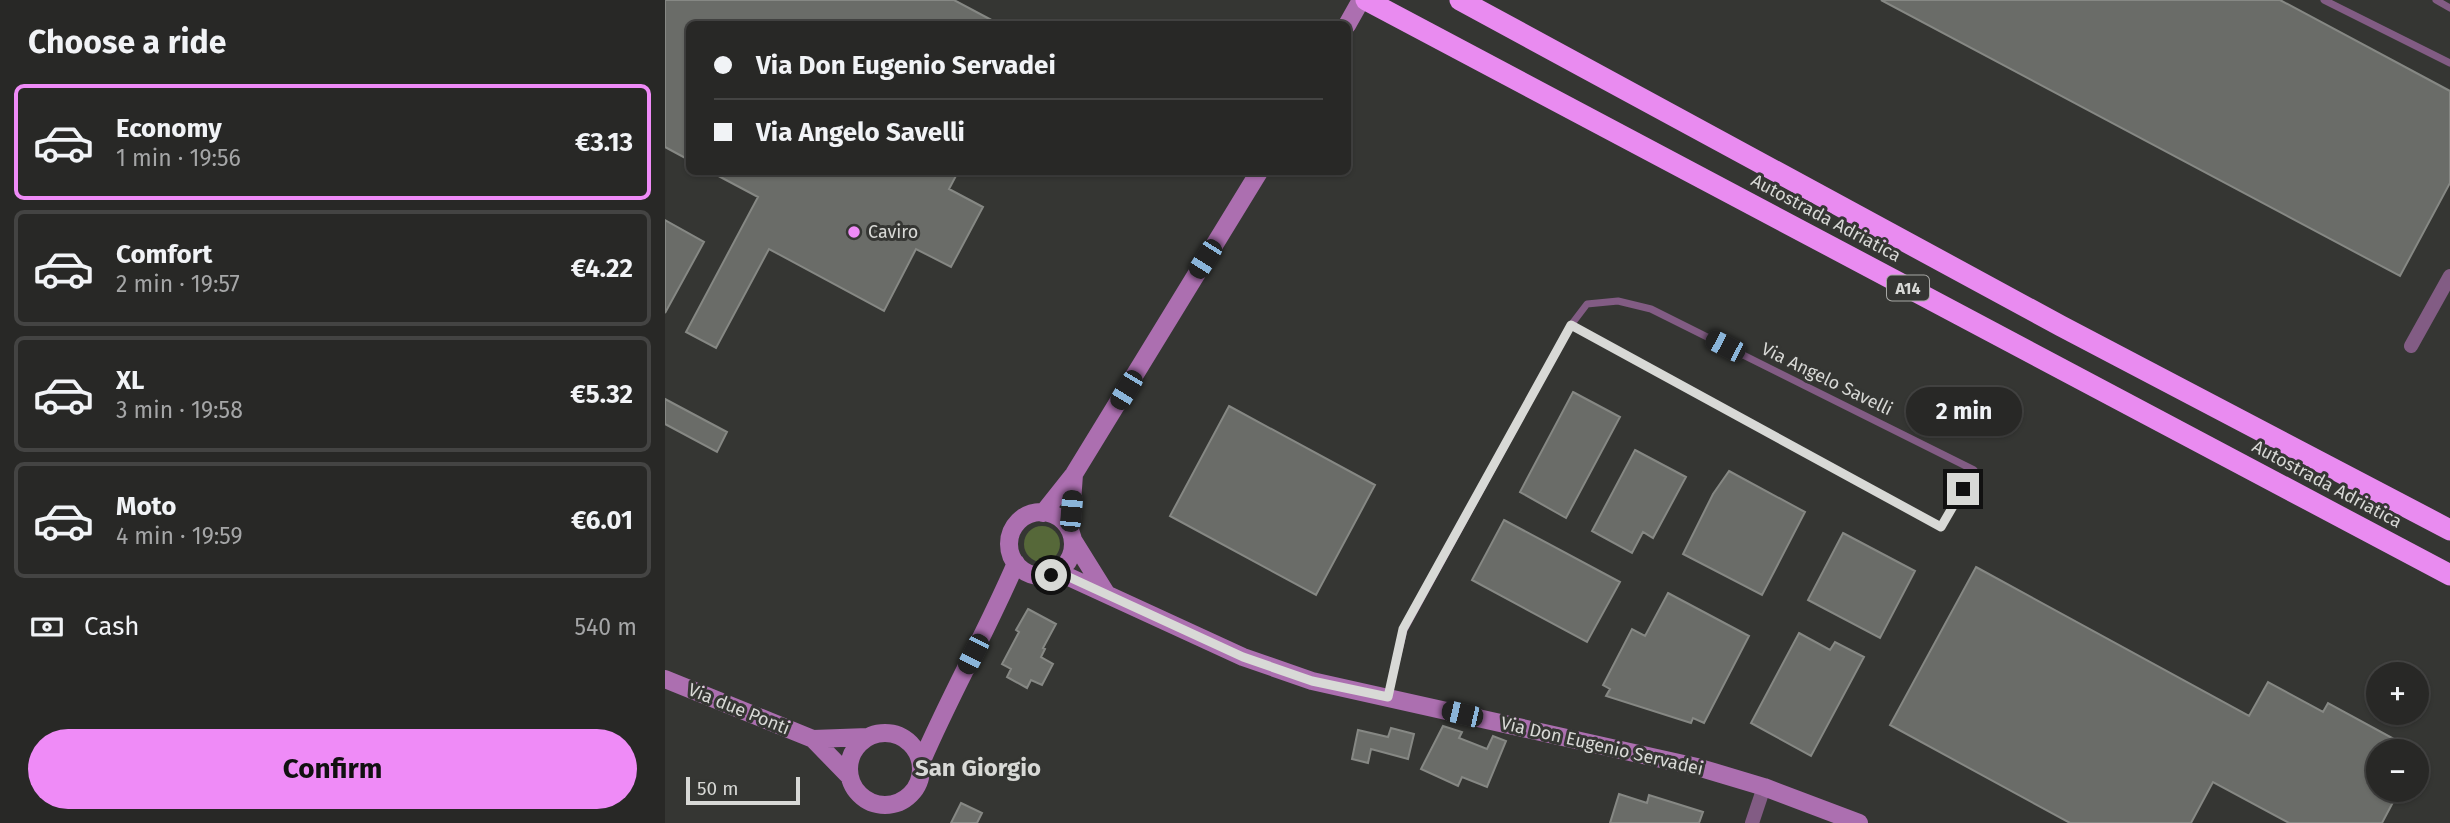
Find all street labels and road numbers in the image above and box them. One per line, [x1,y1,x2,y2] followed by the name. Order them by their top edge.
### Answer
[1747,169,1905,267] street label: Autostrada Adriatica
[1887,276,1929,300] road number: A14
[1758,338,1896,420] street label: Via Angelo Savelli
[2248,435,2406,533] street label: Autostrada Adriatica
[685,679,793,739] street label: Via due Ponti
[1499,712,1705,780] street label: Via Don Eugenio Servadei

